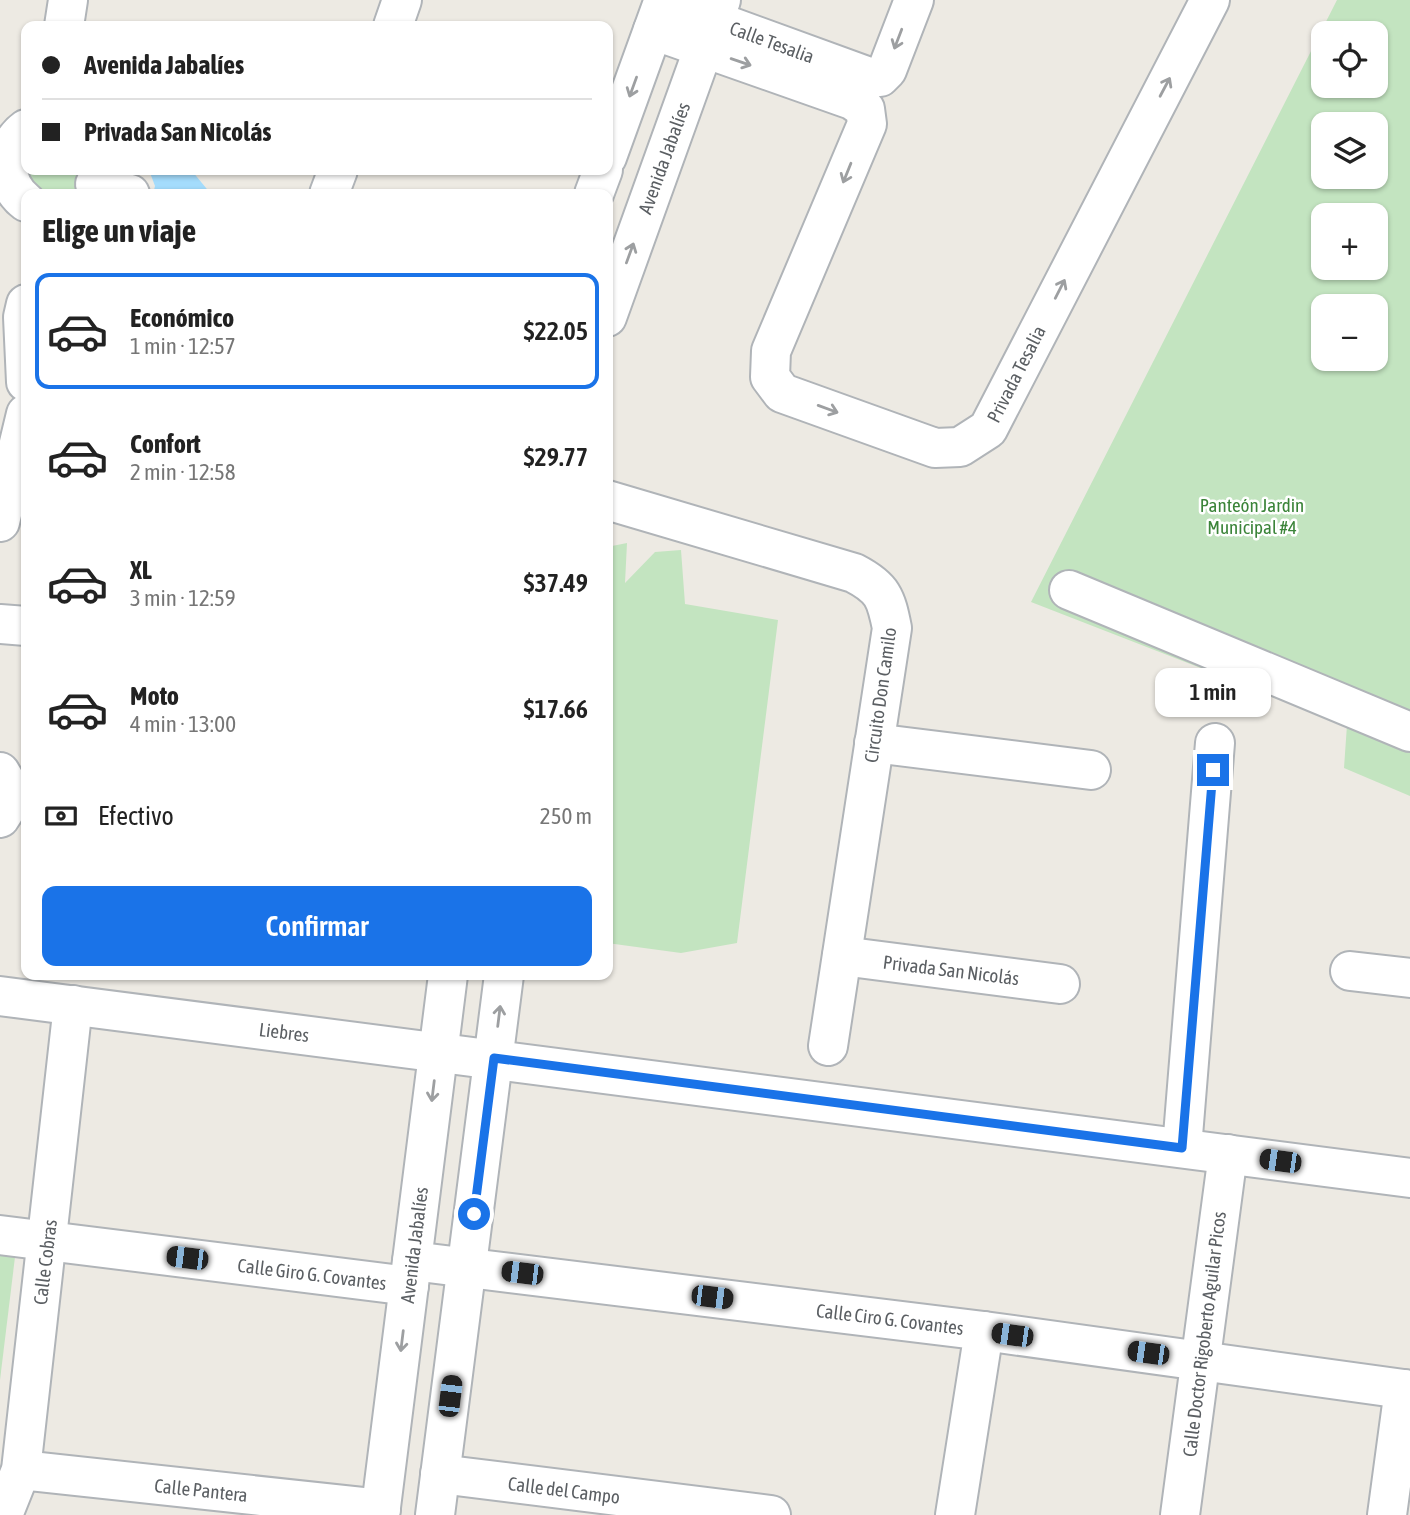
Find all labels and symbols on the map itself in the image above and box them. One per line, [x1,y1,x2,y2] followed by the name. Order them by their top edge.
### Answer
[727,17,817,67] street label: Calle Tesalia
[891,28,904,50] one-way arrow
[729,57,751,69] one-way arrow
[625,76,638,98] one-way arrow
[1158,77,1172,98] one-way arrow
[634,99,694,217] street label: Avenida Jabalíes
[839,162,852,184] one-way arrow
[625,242,637,264] one-way arrow
[1054,279,1068,300] one-way arrow
[982,322,1050,426] street label: Privada Tesalia
[816,404,838,416] one-way arrow
[1200,494,1304,538] park label: Panteón Jardin Municipal #4
[860,626,900,764] street label: Circuito Don Camilo
[1155,668,1271,718] callout: 1 min
[1197,754,1229,786] route end
[882,951,1021,989] street label: Privada San Nicolás
[493,1006,506,1028] one-way arrow
[258,1018,311,1046] street label: Liebres
[426,1079,439,1102] one-way arrow
[1258,1148,1303,1174] car
[396,1185,432,1304] street label: Avenida Jabalíes
[458,1198,490,1230] route start
[1178,1210,1230,1458] street label: Calle Doctor Rigoberto Aguilar Picos
[29,1218,61,1306] street label: Calle Cobras
[165,1245,210,1271] car
[236,1254,388,1294] street label: Calle Giro G. Covantes
[500,1260,545,1286] car
[690,1284,735,1310] car
[815,1299,965,1339] street label: Calle Ciro G. Covantes
[990,1322,1035,1348] car
[395,1329,408,1352] one-way arrow
[1126,1340,1171,1366] car
[438,1374,463,1418] car
[507,1472,621,1508] street label: Calle del Campo
[153,1474,249,1506] street label: Calle Pantera

